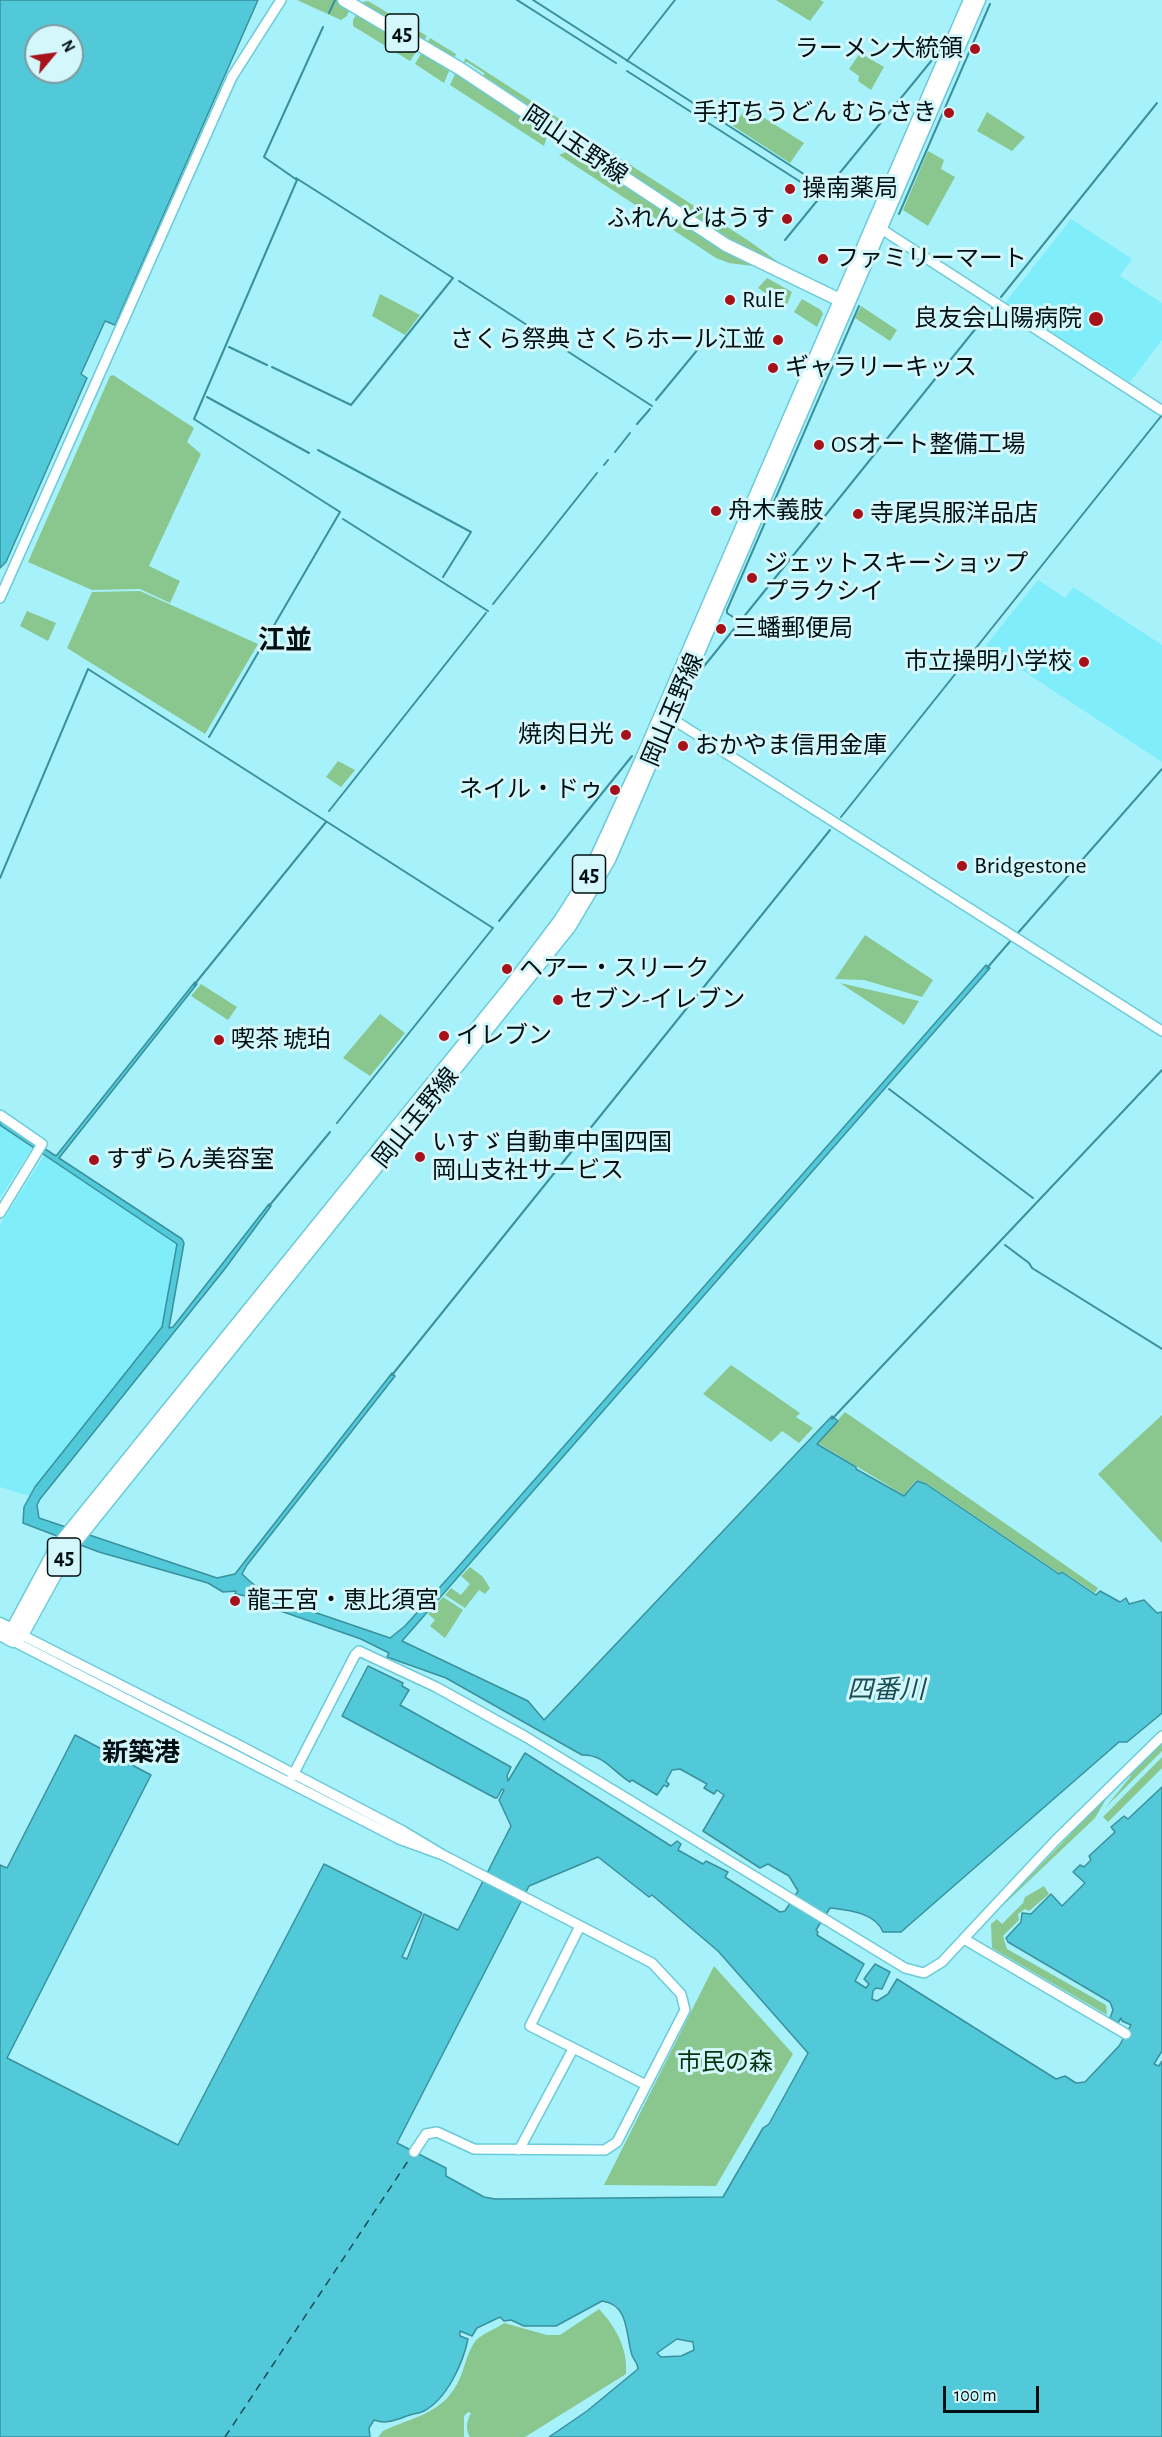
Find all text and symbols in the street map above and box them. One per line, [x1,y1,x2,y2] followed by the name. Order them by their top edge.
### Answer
[386,14,418,52] road number: 45
[24,24,84,84] north arrow
[795,35,963,63] place label: ラーメン大統領
[58,37,78,55] text: N
[968,42,982,56] marker: ラーメン大統領
[693,99,937,127] place label: 手打ちうどん むらさき
[517,100,633,190] street label: 岡山玉野線
[942,106,956,120] marker: 手打ちうどん むらさき
[802,175,898,203] place label: 操南薬局
[783,182,797,196] marker: 操南薬局
[607,205,775,233] place label: ふれんどはうす
[780,212,794,226] marker: ふれんどはうす
[835,245,1027,273] place label: ファミリーマート
[816,252,830,266] marker: ファミリーマート
[742,286,785,314] place label: RulE
[723,293,737,307] marker: RulE
[914,305,1082,333] place label: 良友会山陽病院
[1087,310,1105,328] marker: 良友会山陽病院
[450,326,766,354] place label: さくら祭典 さくらホール江並
[771,333,785,347] marker: さくら祭典 さくらホール江並
[785,354,977,382] place label: ギャラリーキッス
[766,361,780,375] marker: ギャラリーキッス
[831,431,1026,459] place label: OSオート整備工場
[812,438,826,452] marker: OSオート整備工場
[728,497,824,525] place label: 舟木義肢
[870,500,1038,528] place label: 寺尾呉服洋品店
[709,504,723,518] marker: 舟木義肢
[851,507,865,521] marker: 寺尾呉服洋品店
[764,550,1028,606] place label: ジェットスキーショップ プラクシイ
[745,571,759,585] marker: ジェットスキーショップ プラクシイ
[733,615,853,643] place label: 三蟠郵便局
[714,622,728,636] marker: 三蟠郵便局
[258,625,312,657] district label: 江並
[904,648,1072,676] place label: 市立操明小学校
[636,649,710,771] street label: 岡山玉野線
[1077,655,1091,669] marker: 市立操明小学校
[518,721,614,749] place label: 焼肉日光
[619,728,633,742] marker: 焼肉日光
[695,732,887,760] place label: おかやま信用金庫
[676,739,690,753] marker: おかやま信用金庫
[459,776,603,804] place label: ネイル・ドゥ
[608,783,622,797] marker: ネイル・ドゥ
[974,852,1087,880] place label: Bridgestone
[572,855,606,893] road number: 45
[955,859,969,873] marker: Bridgestone
[519,955,710,983] place label: ヘアー・スリーク
[500,962,514,976] marker: ヘアー・スリーク
[570,986,745,1014] place label: セブン-イレブン
[551,993,565,1007] marker: セブン-イレブン
[456,1022,552,1050] place label: イレブン
[231,1026,331,1054] place label: 喫茶 琥珀
[437,1029,451,1043] marker: イレブン
[212,1033,226,1047] marker: 喫茶 琥珀
[367,1062,465,1174] street label: 岡山玉野線
[432,1129,672,1185] place label: いすゞ自動車中国四国 岡山支社サービス
[106,1146,274,1174] place label: すずらん美容室
[413,1150,427,1164] marker: いすゞ自動車中国四国 岡山支社サービス
[87,1153,101,1167] marker: すずらん美容室
[48,1538,80,1576] road number: 45
[247,1587,439,1615] place label: 龍王宮・恵比須宮
[228,1594,242,1608] marker: 龍王宮・恵比須宮
[847,1674,925,1706] water label: 四番川
[102,1737,180,1769] district label: 新築港
[677,2049,773,2077] park label: 市民の森
[946,2374,1042,2412] scale bar
[954,2387,997,2405] text: 100 m

